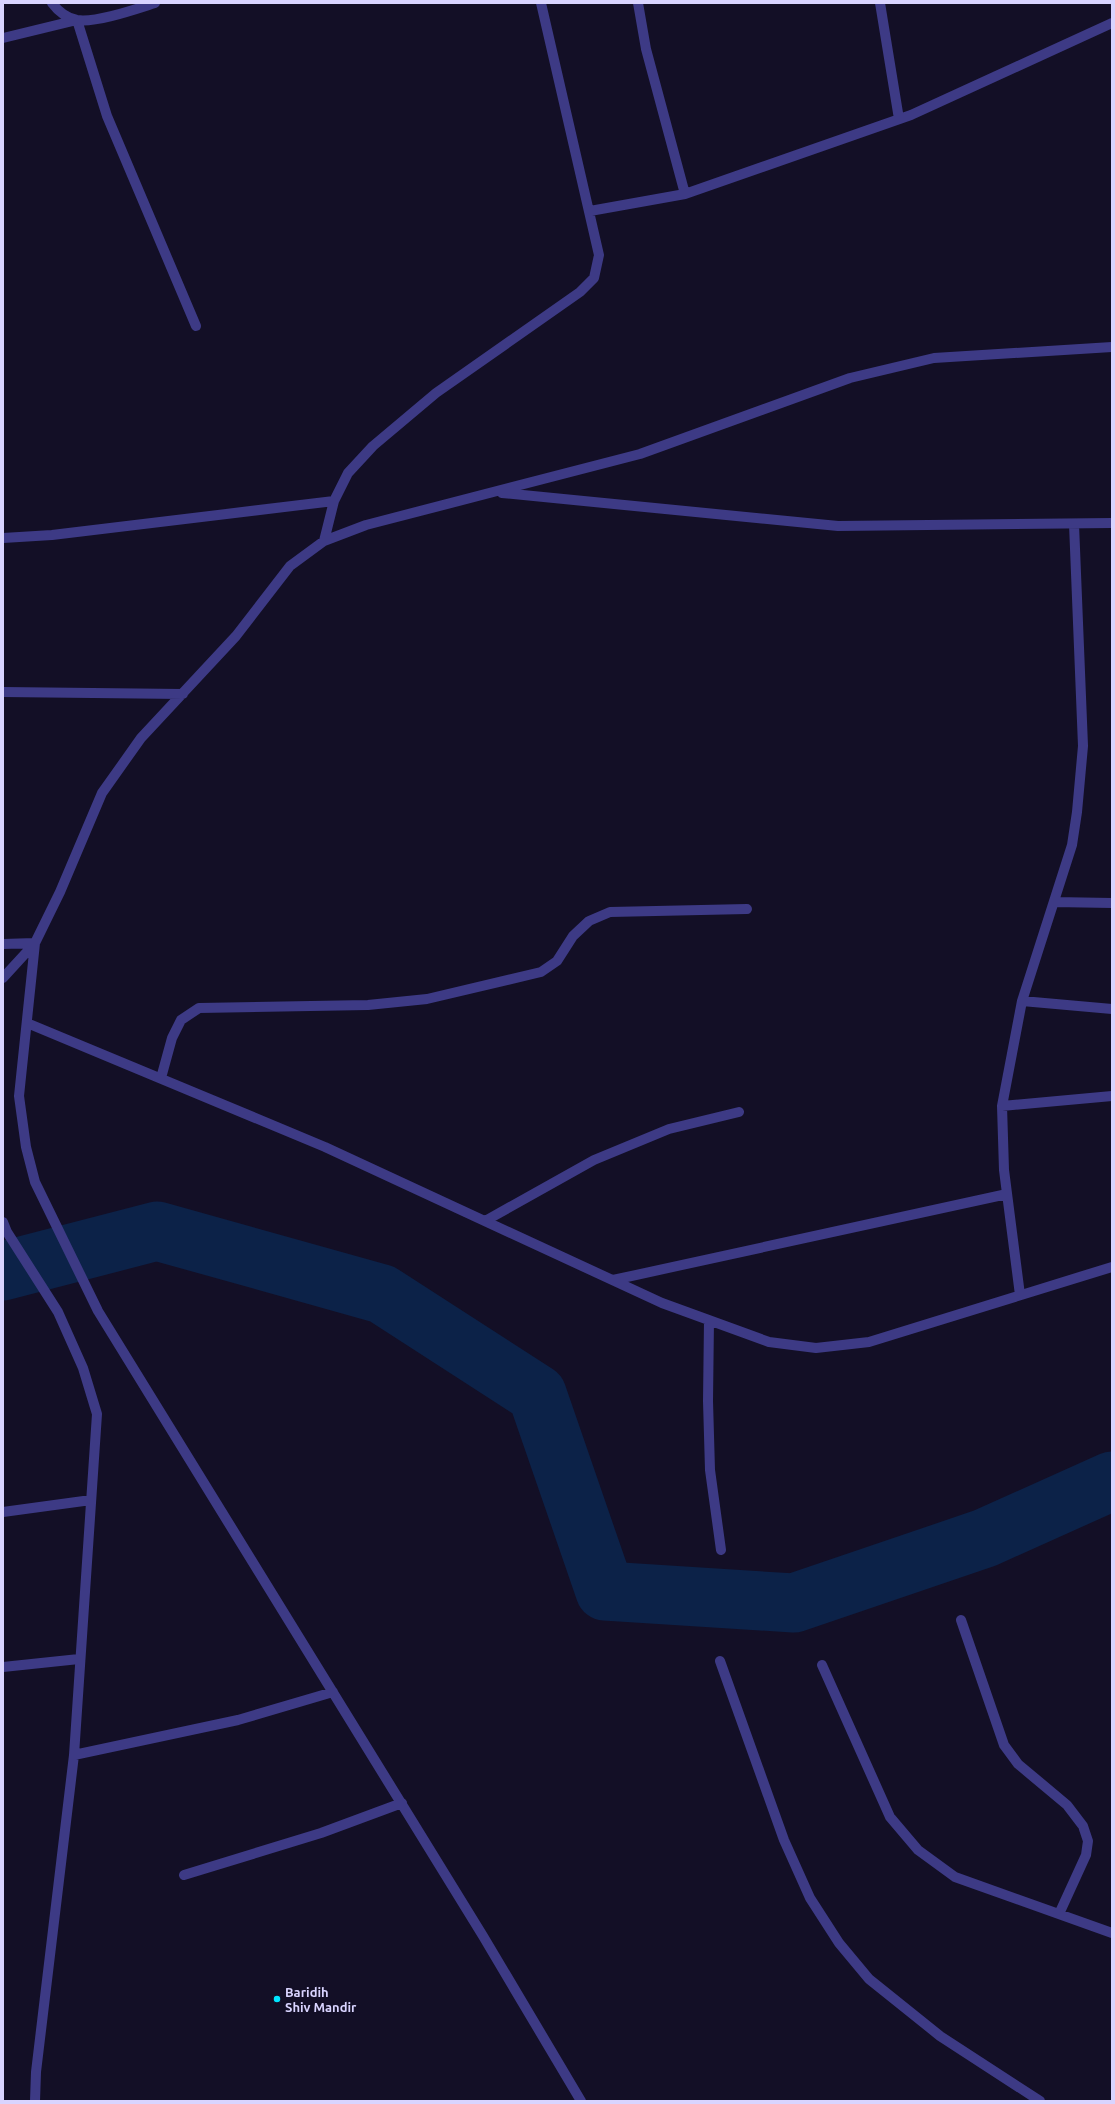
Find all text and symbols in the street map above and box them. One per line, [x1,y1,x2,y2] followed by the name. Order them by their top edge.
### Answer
[285,1985,357,2014] place label: Baridih Shiv Mandir
[272,1994,282,2004] marker: Baridih Shiv Mandir

